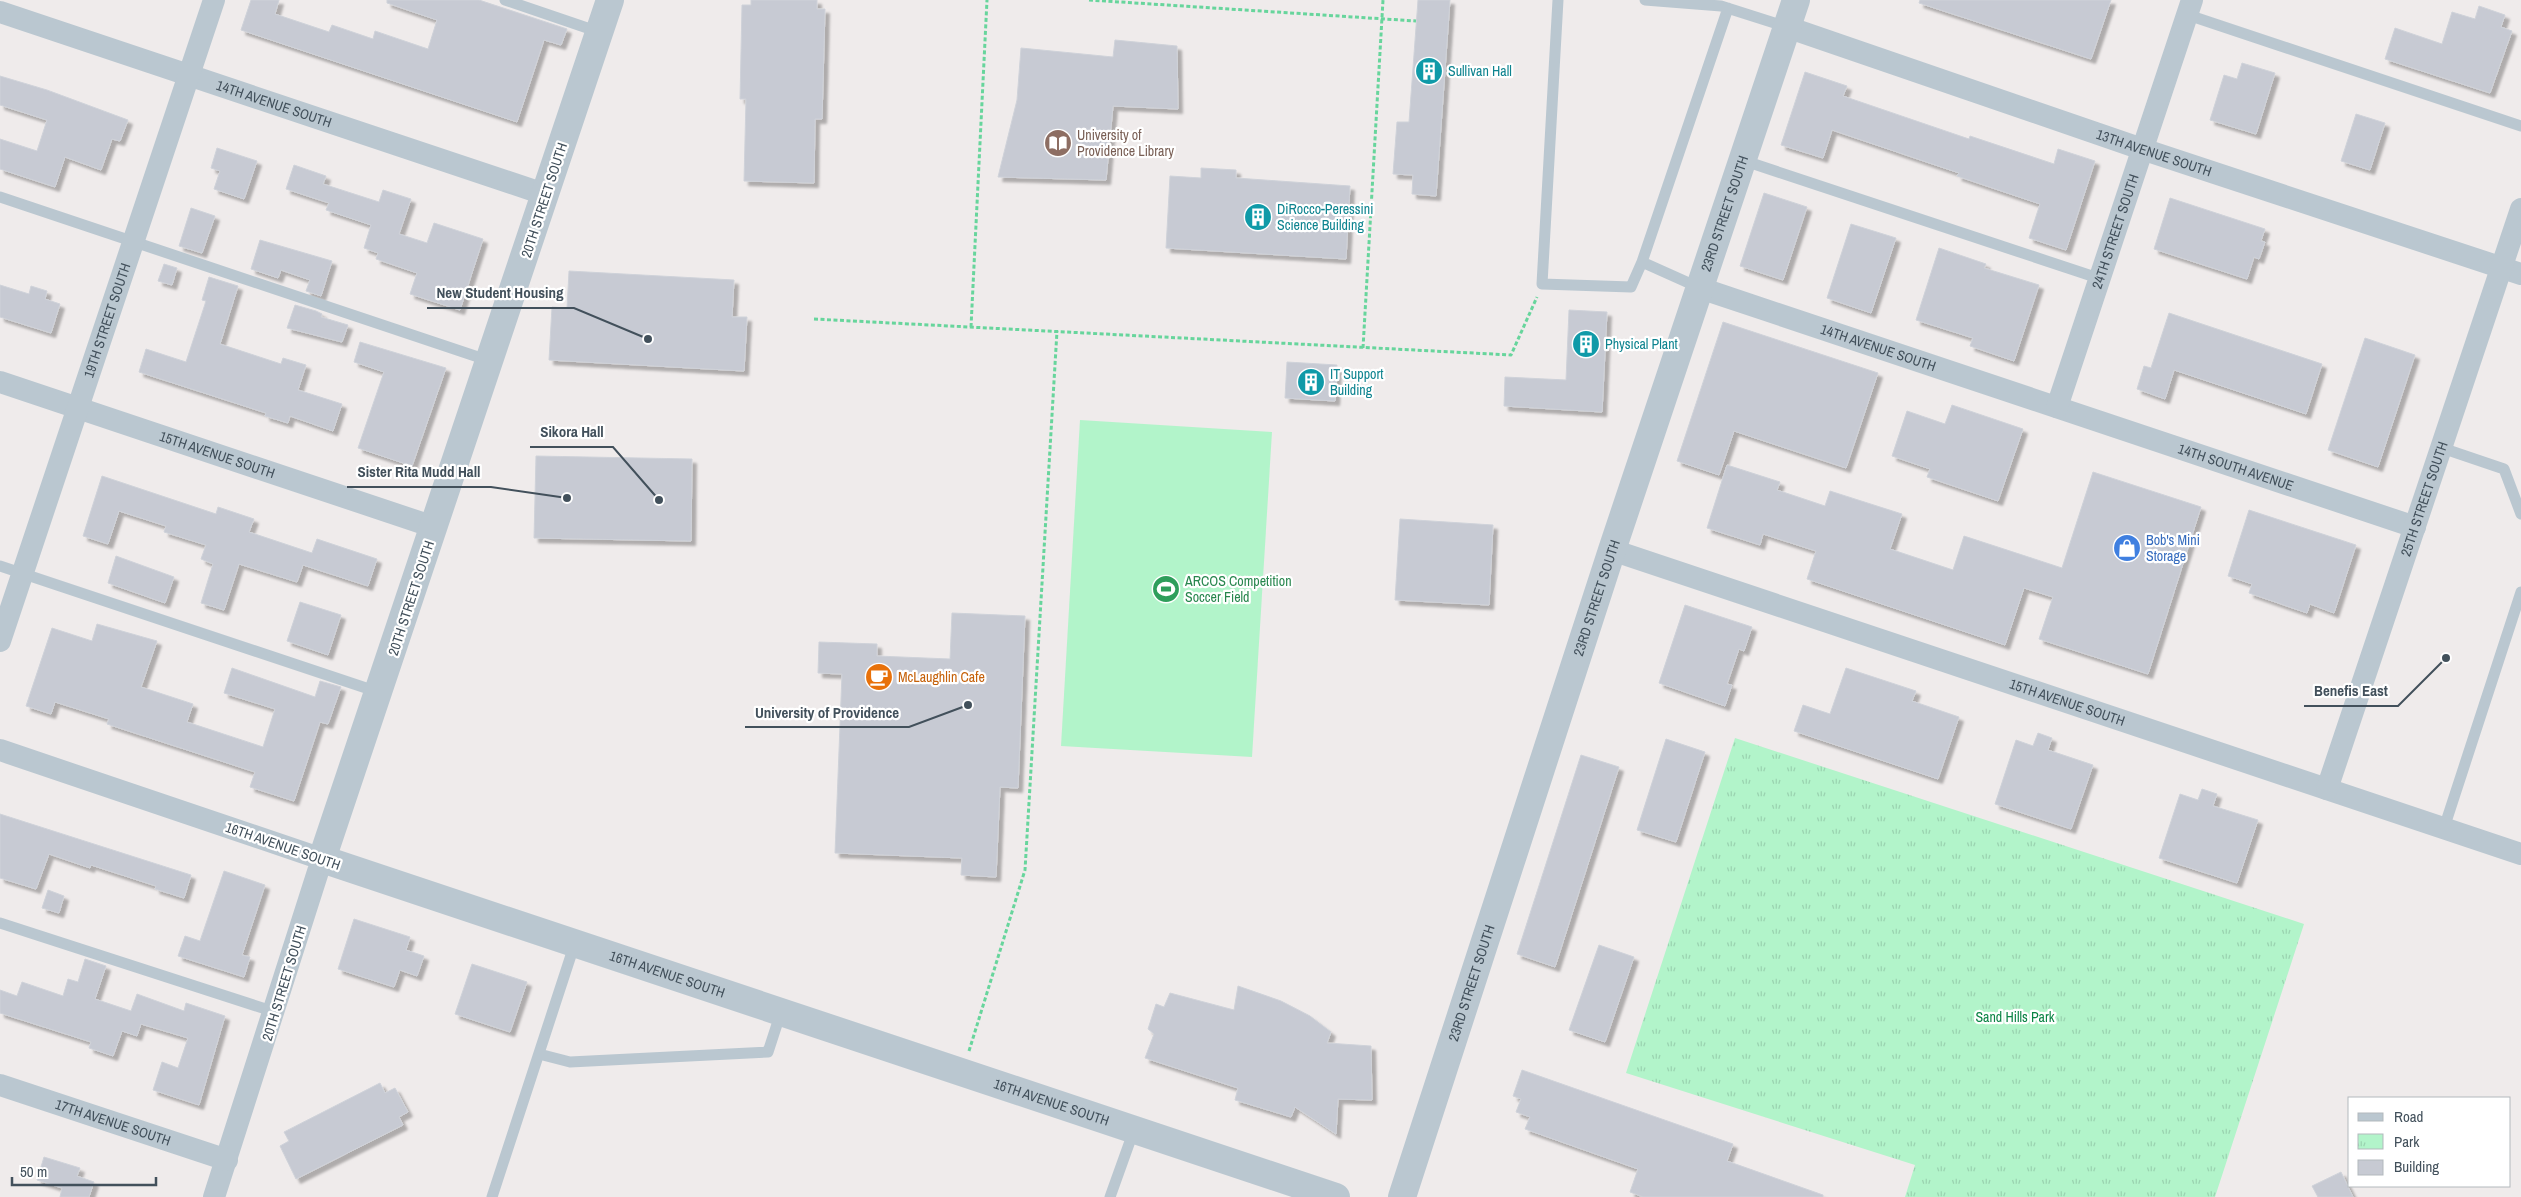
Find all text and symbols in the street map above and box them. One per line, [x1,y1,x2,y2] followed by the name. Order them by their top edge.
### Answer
[1414,56,1444,86] building icon: Sullivan Hall
[1448,62,1512,80] place label: Sullivan Hall
[214,76,334,131] street label: 14TH AVENUE SOUTH
[2094,125,2214,180] street label: 13TH AVENUE SOUTH
[1077,126,1174,160] place label: University of Providence Library
[1043,128,1073,158] library icon: University of Providence Library
[517,140,571,260] street label: 20TH STREET SOUTH
[1697,153,1752,274] street label: 23RD STREET SOUTH
[2088,172,2143,291] street label: 24TH STREET SOUTH
[1277,200,1373,234] place label: DiRocco-Peressini Science Building
[1243,202,1273,232] building icon: DiRocco-Peressini Science Building
[80,261,135,380] street label: 19TH STREET SOUTH
[427,278,574,308] callout: New Student Housing
[436,282,564,303] text: New Student Housing
[1818,320,1938,375] street label: 14TH AVENUE SOUTH
[1571,329,1601,359] building icon: Physical Plant
[1605,335,1678,353] place label: Physical Plant
[1330,365,1383,399] place label: IT Support Building
[1296,367,1326,397] building icon: IT Support Building
[530,417,613,447] callout: Sikora Hall
[540,421,604,442] text: Sikora Hall
[157,427,277,482] street label: 15TH AVENUE SOUTH
[2176,439,2296,495] street label: 14TH SOUTH AVENUE
[2397,439,2452,559] street label: 25TH STREET SOUTH
[347,457,491,487] callout: Sister Rita Mudd Hall
[357,461,481,482] text: Sister Rita Mudd Hall
[2146,531,2200,565] place label: Bob's Mini Storage
[2112,533,2142,563] shop icon: Bob's Mini Storage
[1569,537,1624,658] street label: 23RD STREET SOUTH
[384,538,438,658] street label: 20TH STREET SOUTH
[1184,572,1292,606] place label: ARCOS Competition Soccer Field
[1151,574,1181,604] sports icon: ARCOS Competition Soccer Field
[864,662,894,692] cafe icon: McLaughlin Cafe
[898,668,985,686] place label: McLaughlin Cafe
[2007,675,2127,730] street label: 15TH AVENUE SOUTH
[2304,676,2398,706] callout: Benefis East
[2314,680,2388,701] text: Benefis East
[745,697,909,727] callout: University of Providence
[755,702,899,723] text: University of Providence
[223,818,343,874] street label: 16TH AVENUE SOUTH
[258,923,310,1043] street label: 20TH STREET SOUTH
[1444,923,1499,1043] street label: 23RD STREET SOUTH
[607,947,727,1002] street label: 16TH AVENUE SOUTH
[1975,1008,2055,1026] park label: Sand Hills Park
[992,1075,1112,1130] street label: 16TH AVENUE SOUTH
[53,1095,173,1150] street label: 17TH AVENUE SOUTH
[2348,1097,2511,1187] legend
[2394,1106,2423,1127] text: Road
[2394,1131,2420,1152] text: Park
[12,1154,156,1186] scale bar
[2394,1156,2439,1177] text: Building
[20,1161,47,1182] text: 50 m

